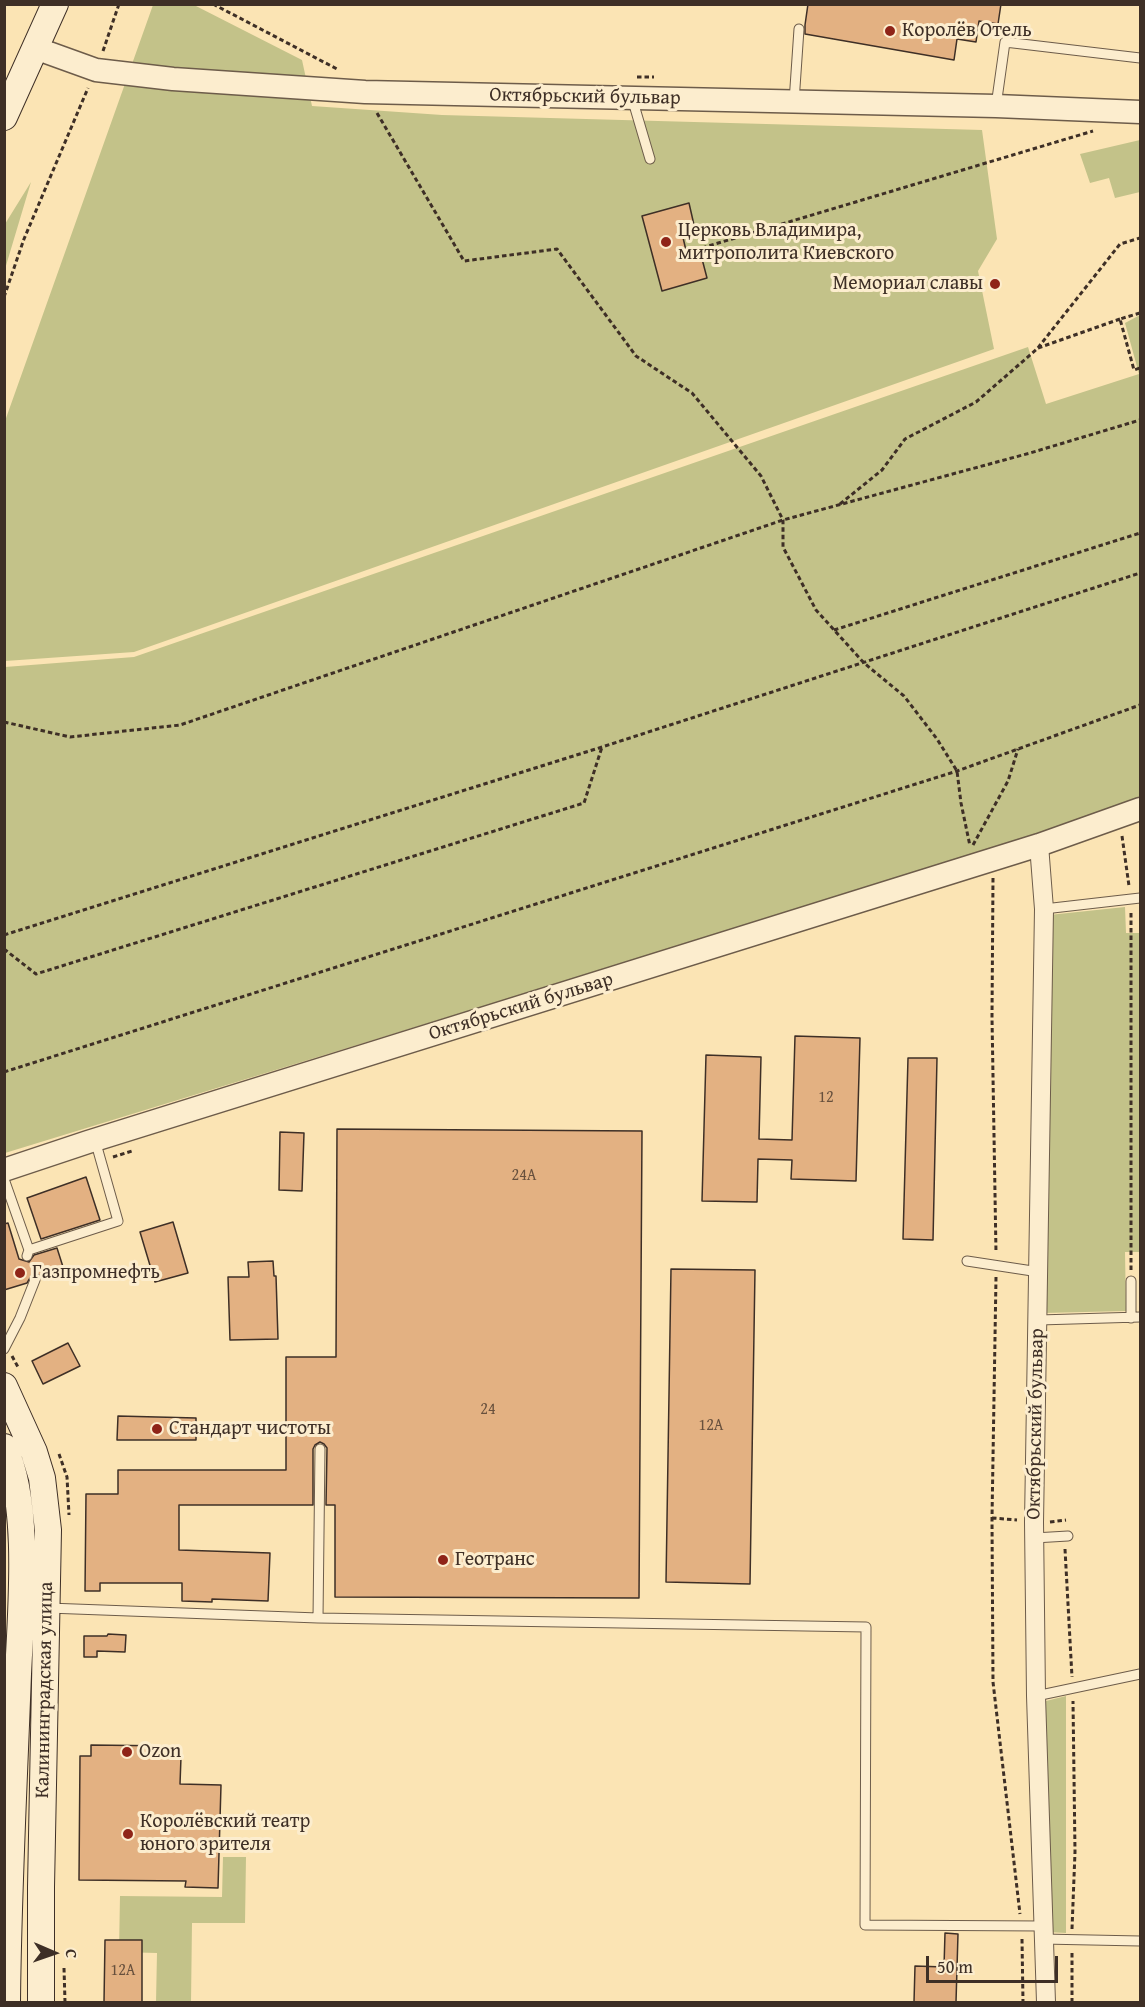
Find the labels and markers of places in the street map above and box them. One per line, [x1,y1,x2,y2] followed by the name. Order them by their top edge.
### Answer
[902,19,1032,43] place label: Королёв Отель
[883,24,897,38] marker: Королёв Отель
[678,219,894,266] place label: Церковь Владимира, митрополита Киевского
[659,235,673,249] marker: Церковь Владимира, митрополита Киевского
[833,272,983,296] place label: Мемориал славы
[988,277,1002,291] marker: Мемориал славы
[32,1261,160,1285] place label: Газпромнефть
[13,1266,27,1280] marker: Газпромнефть
[169,1417,331,1441] place label: Стандарт чистоты
[150,1422,164,1436] marker: Стандарт чистоты
[455,1548,535,1572] place label: Геотранс
[436,1553,450,1567] marker: Геотранс
[139,1740,181,1764] place label: Ozon
[120,1745,134,1759] marker: Ozon
[140,1810,310,1857] place label: Королёвский театр юного зрителя
[121,1827,135,1841] marker: Королёвский театр юного зрителя

